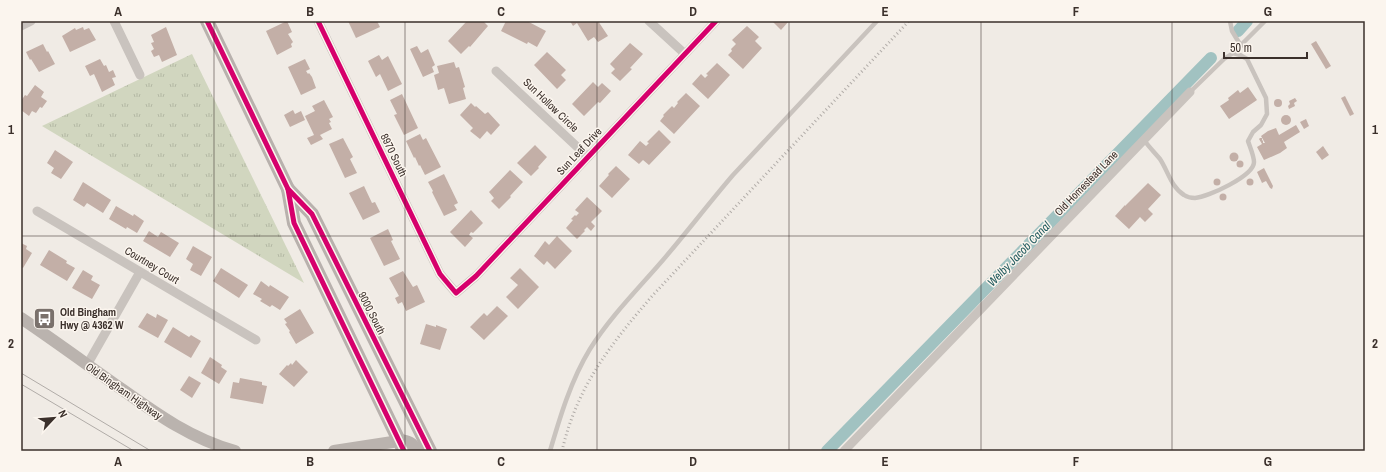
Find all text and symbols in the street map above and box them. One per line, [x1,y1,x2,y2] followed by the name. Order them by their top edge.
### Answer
[114,3,122,20] text: A
[306,3,314,20] text: B
[497,3,505,20] text: C
[689,3,697,20] text: D
[881,3,889,20] text: E
[1073,3,1080,20] text: F
[1264,3,1272,20] text: G
[1224,34,1307,60] scale bar
[1230,40,1252,56] text: 50 m
[520,75,582,135] street label: Sun Hollow Circle
[8,121,14,138] text: 1
[1372,121,1378,138] text: 1
[553,124,605,178] street label: Sun Leaf Drive
[378,131,410,179] street label: 8970 South
[1051,147,1121,219] street label: Old Homestead Lane
[984,217,1055,290] water label: Welby Jacob Canal
[122,243,182,287] street label: Courtney Court
[355,289,389,337] street label: 9000 South
[31,305,57,331] bus stop icon: Old Bingham Hwy @ 4362 W
[60,305,124,332] place label: Old Bingham Hwy @ 4362 W
[8,335,14,352] text: 2
[1372,335,1378,352] text: 2
[83,359,165,423] street label: Old Bingham Highway
[34,398,74,438] north arrow
[55,408,71,420] text: N
[114,453,122,470] text: A
[306,453,314,470] text: B
[497,453,505,470] text: C
[689,453,697,470] text: D
[881,453,889,470] text: E
[1073,453,1080,470] text: F
[1264,453,1272,470] text: G

